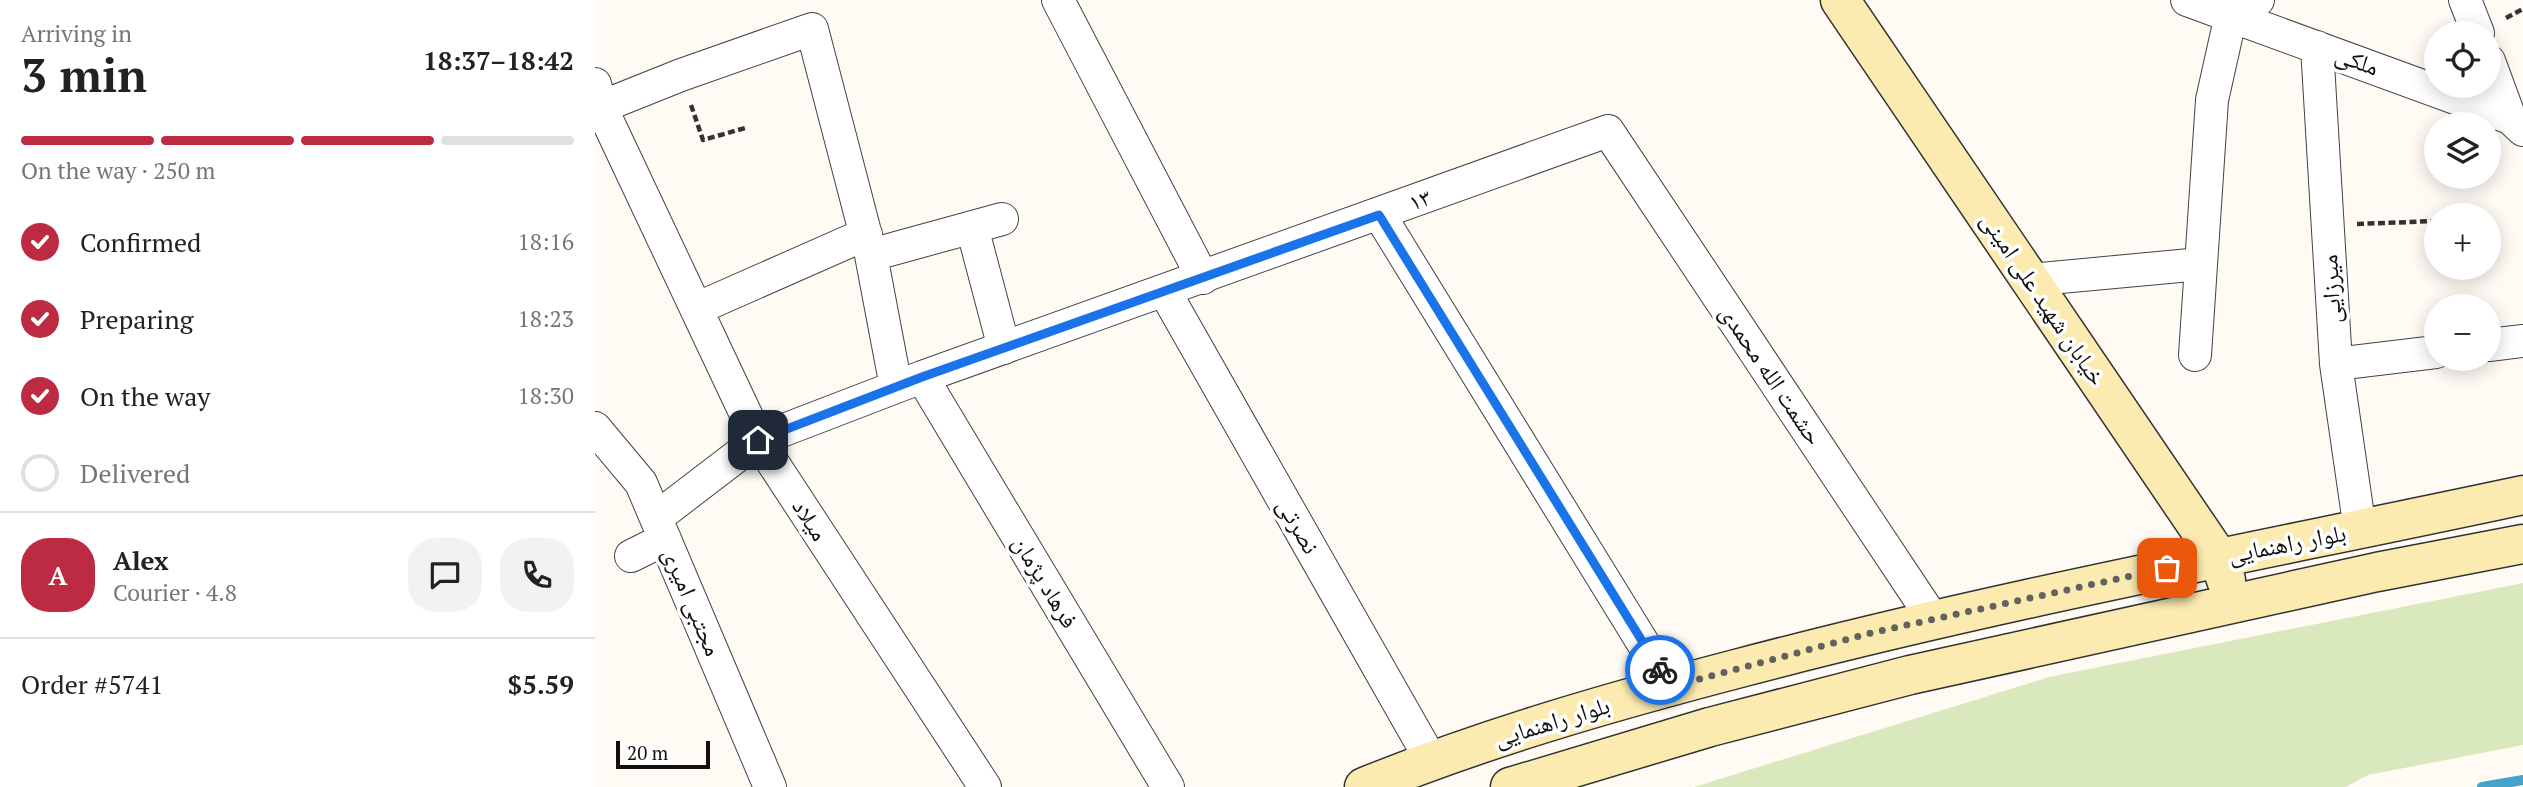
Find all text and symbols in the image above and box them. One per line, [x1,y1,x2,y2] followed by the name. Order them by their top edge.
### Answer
[21,18,132,49] text: Arriving in
[2424,21,2501,371] map controls
[2424,21,2501,98] button: locate
[2331,37,2384,83] street label: ملکی
[423,43,574,77] text: 18:37–18:42
[21,44,147,105] text: 3 min
[2424,112,2501,189] button: layers
[21,155,215,186] text: On the way · 250 m
[1404,180,1435,218] street label: ۱۳
[2424,203,2501,280] button: +
[1974,206,2114,391] street label: خیابان شهید علی امینی
[21,223,59,261] icon: check
[80,225,201,259] text: Confirmed
[517,226,574,257] text: 18:16
[2312,254,2348,324] street label: میرزایی
[2424,294,2501,371] button: −
[1713,298,1831,451] street label: حشمت الله محمدی
[21,300,59,338] icon: check
[80,302,193,336] text: Preparing
[517,303,574,334] text: 18:23
[21,377,59,415] icon: check
[80,379,211,413] text: On the way
[517,380,574,411] text: 18:30
[728,410,788,470] pin
[739,421,777,459] icon: home
[80,456,190,490] text: Delivered
[785,492,836,547] street label: میلاد
[1270,492,1328,559] street label: نصرتی
[2225,516,2348,570] street label: بلوار راهنمایی
[1006,529,1086,634] street label: فرهاد پژمان
[408,538,482,612] button: chat
[500,538,574,612] button: phone
[2137,538,2197,598] pin
[113,543,169,577] text: Alex
[656,543,730,661] street label: مجتبی امیری
[2148,549,2186,587] icon: bag
[49,558,67,592] text: A
[113,577,237,608] text: Courier · 4.8
[1625,635,1695,705] courier
[1641,651,1679,689] icon: bike
[21,667,163,701] text: Order #5741
[508,667,574,701] text: $5.59
[1490,688,1613,754] street label: بلوار راهنمایی
[616,738,711,770] scale bar
[627,740,668,765] text: 20 m

